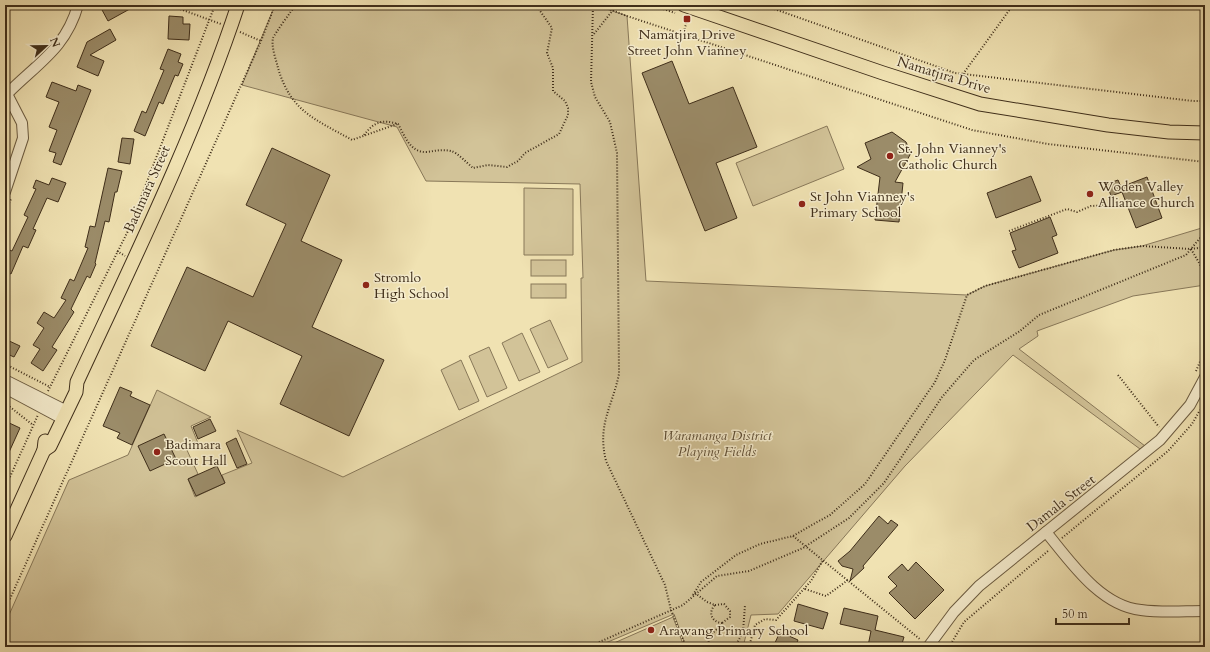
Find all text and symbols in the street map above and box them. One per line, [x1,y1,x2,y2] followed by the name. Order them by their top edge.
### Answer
[682,14,692,24] marker: Namatjira Drive Street John Vianney
[627,25,747,60] place label: Namatjira Drive Street John Vianney
[26,26,66,66] north arrow
[46,35,64,50] text: N
[895,52,993,98] street label: Namatjira Drive
[898,139,1007,174] place label: St. John Vianney's Catholic Church
[119,142,175,236] street label: Badimara Street
[885,151,895,161] marker: St. John Vianney's Catholic Church
[1097,177,1195,212] place label: Woden Valley Alliance Church
[810,187,915,222] place label: St John Vianney's Primary School
[1085,189,1095,199] marker: Woden Valley Alliance Church
[797,199,807,209] marker: St John Vianney's Primary School
[374,268,449,303] place label: Stromlo High School
[361,280,371,290] marker: Stromlo High School
[662,426,773,461] park label: Waramanga District Playing Fields
[165,435,227,470] place label: Badimara Scout Hall
[152,447,162,457] marker: Badimara Scout Hall
[1023,470,1100,536] street label: Damala Street
[1056,600,1129,626] scale bar
[1062,606,1089,622] text: 50 m
[659,621,809,640] place label: Arawang Primary School
[646,625,656,635] marker: Arawang Primary School

